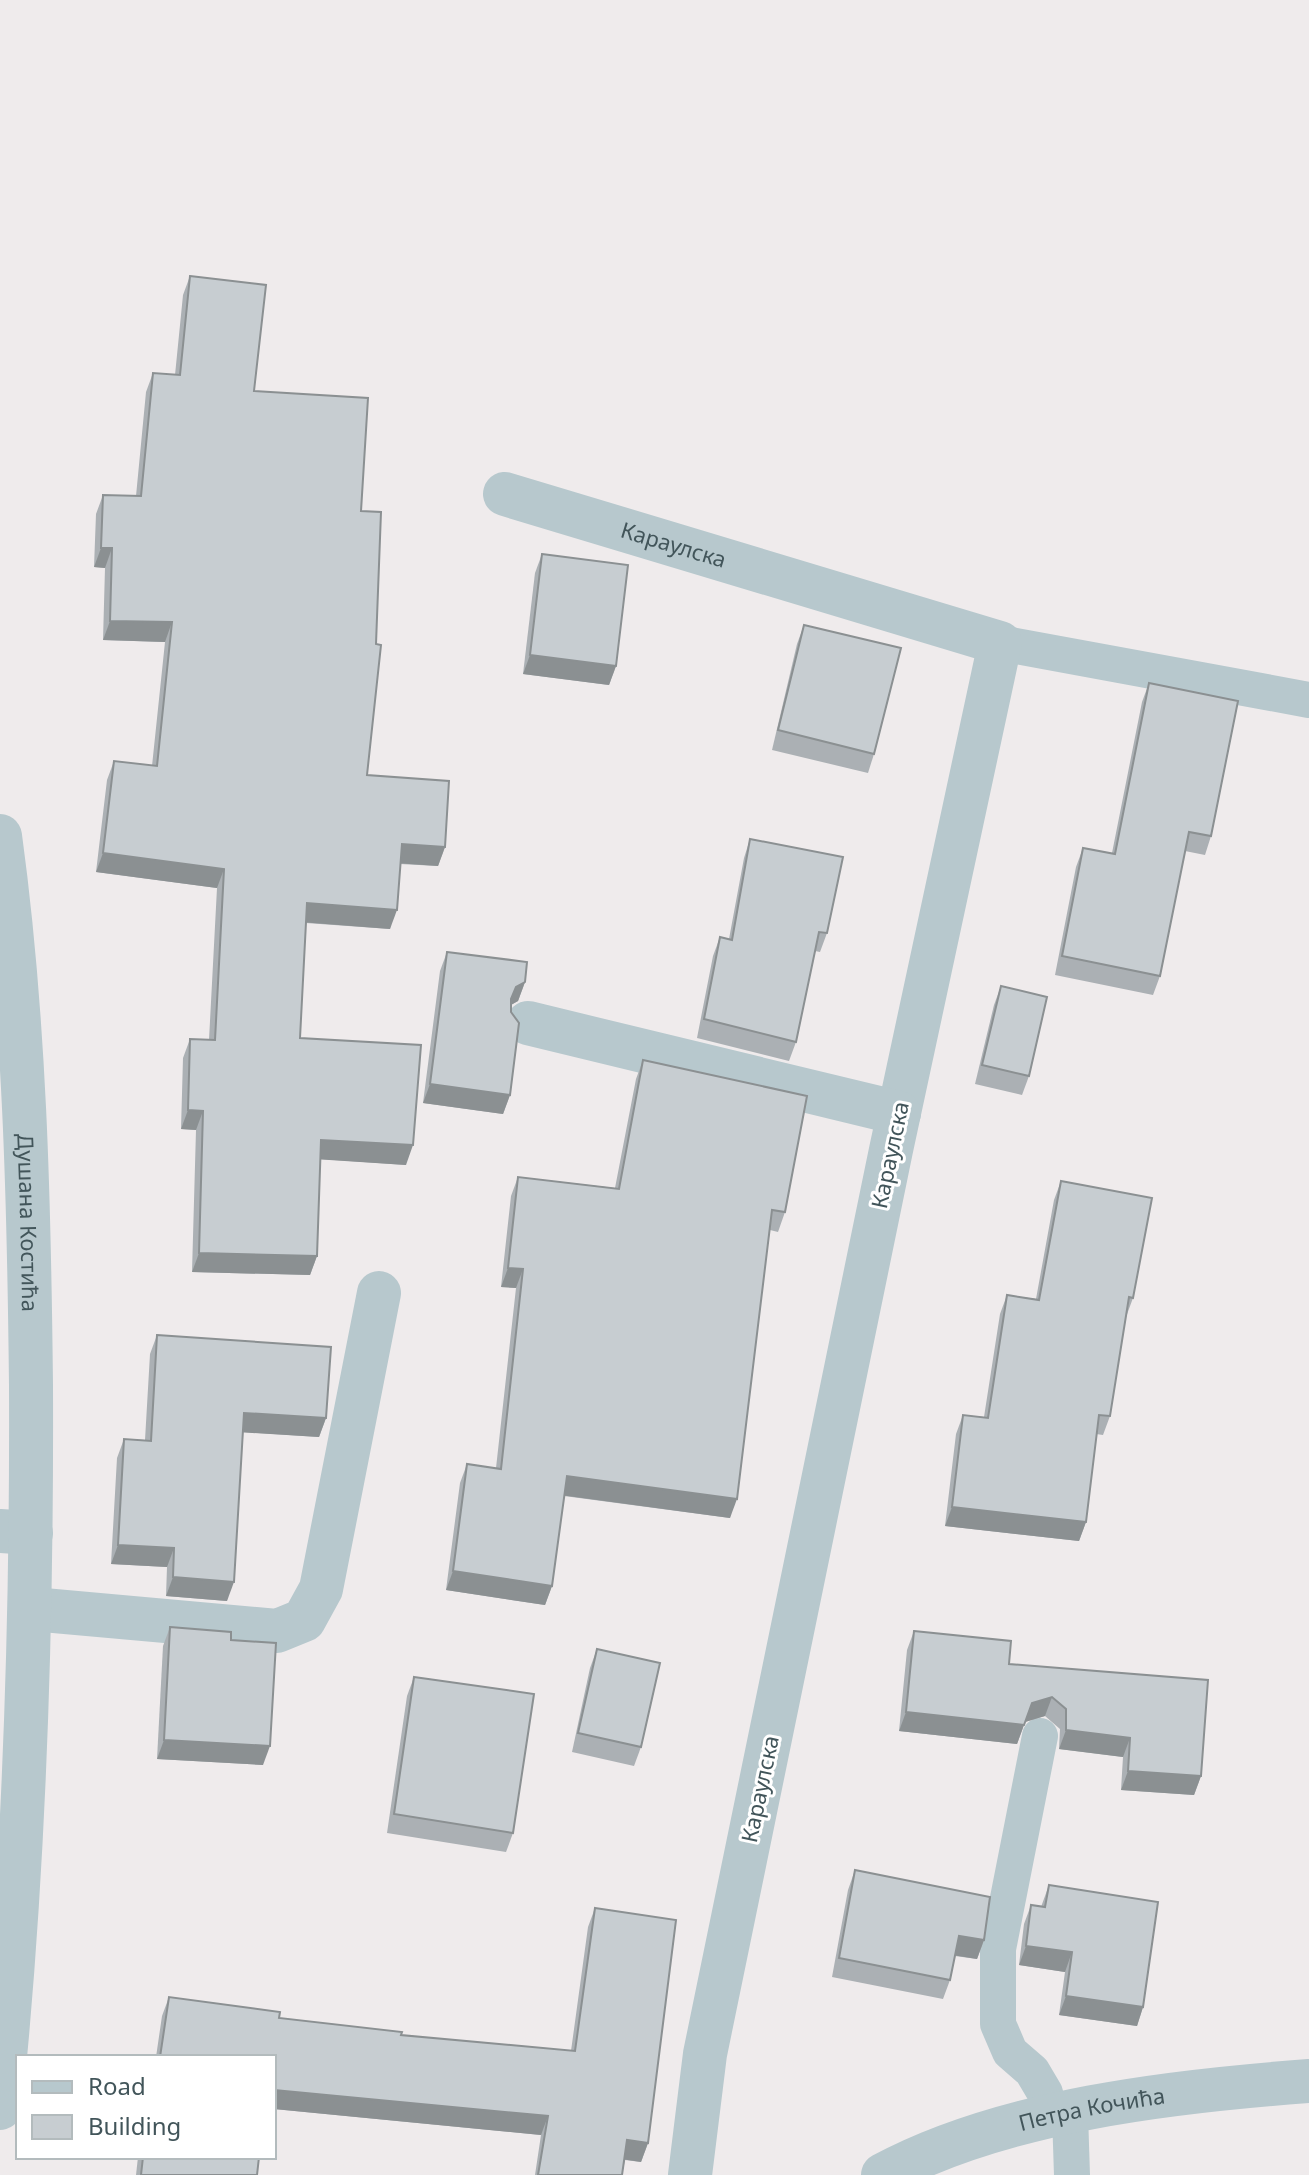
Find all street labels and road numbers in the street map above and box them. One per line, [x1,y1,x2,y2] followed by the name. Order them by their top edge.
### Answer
[618,514,730,574] street label: Караулска
[863,1099,915,1211] street label: Караулска
[11,1133,46,1312] street label: Душана Костића
[733,1733,785,1845] street label: Караулска
[1015,2080,1167,2137] street label: Петра Кочића

